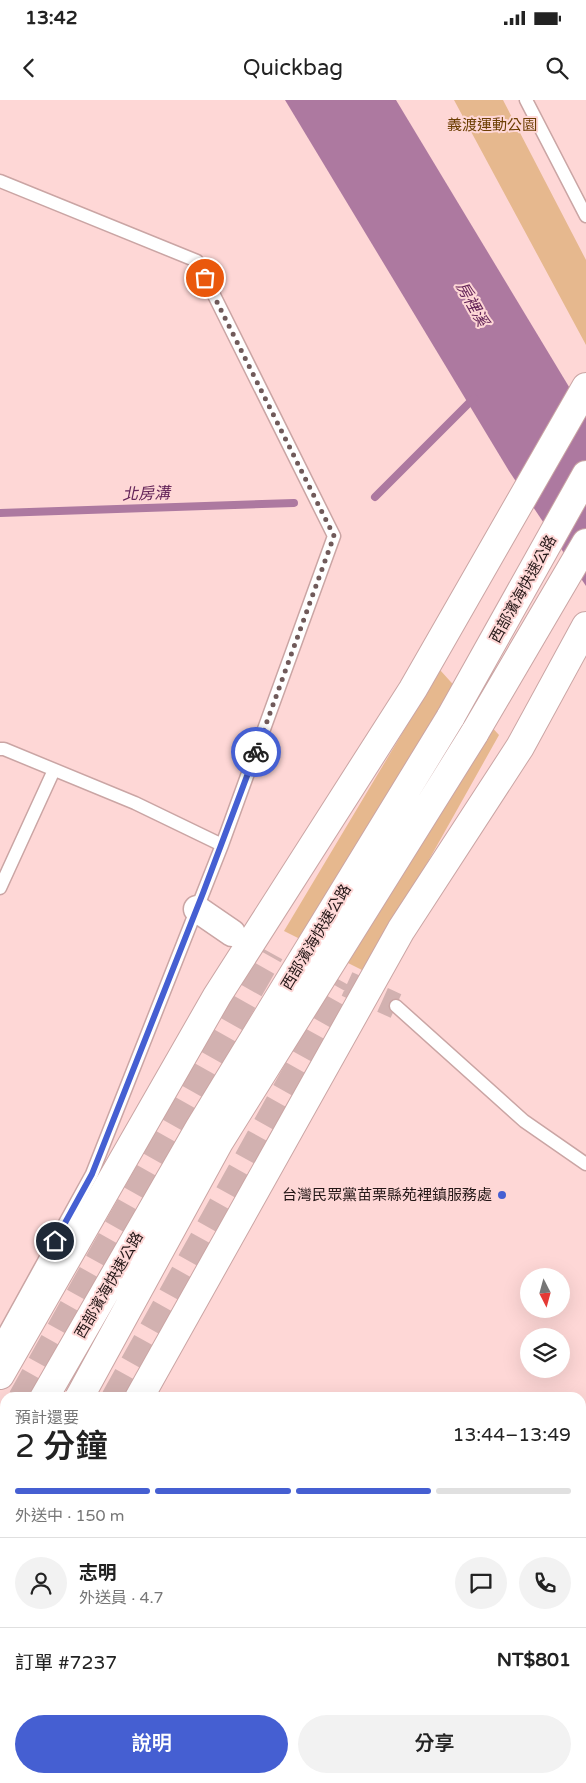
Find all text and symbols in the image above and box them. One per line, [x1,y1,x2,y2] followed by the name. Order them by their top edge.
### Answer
[25,7,78,29] text: 13:42
[15,54,43,82] icon: back
[543,54,571,82] icon: search
[243,55,343,81] text: Quickbag
[447,116,537,134] park label: 義渡運動公園
[184,257,226,299] pin
[191,264,219,292] icon: bag
[452,278,493,332] water label: 房裡溪
[122,483,172,505] water label: 北房溝
[486,532,560,646] street label: 西部濱海快速公路
[231,727,281,777] courier
[242,738,270,766] icon: bike
[277,881,355,993] street label: 西部濱海快速公路
[282,1186,492,1204] place label: 台灣民眾黨苗栗縣苑裡鎮服務處
[496,1189,508,1201] marker: 台灣民眾黨苗栗縣苑裡鎮服務處
[34,1220,76,1262] pin
[41,1227,69,1255] icon: home
[71,1229,147,1341] street label: 西部濱海快速公路
[520,1268,570,1318] north arrow
[520,1268,570,1378] map controls
[520,1328,570,1378] button: layers
[15,1408,79,1428] text: 預計還要
[452,1424,571,1446] text: 13:44–13:49
[15,1428,107,1466] text: 2 分鐘
[15,1506,124,1526] text: 外送中 · 150 m
[15,1557,67,1609] button: person
[455,1557,507,1609] button: chat
[519,1557,571,1609] button: phone
[79,1562,117,1584] text: 志明
[79,1588,164,1608] text: 外送員 · 4.7
[497,1649,571,1671] text: NT$801
[15,1652,117,1674] text: 訂單 #7237
[15,1715,288,1773] button: 說明
[298,1715,571,1773] button: 分享

